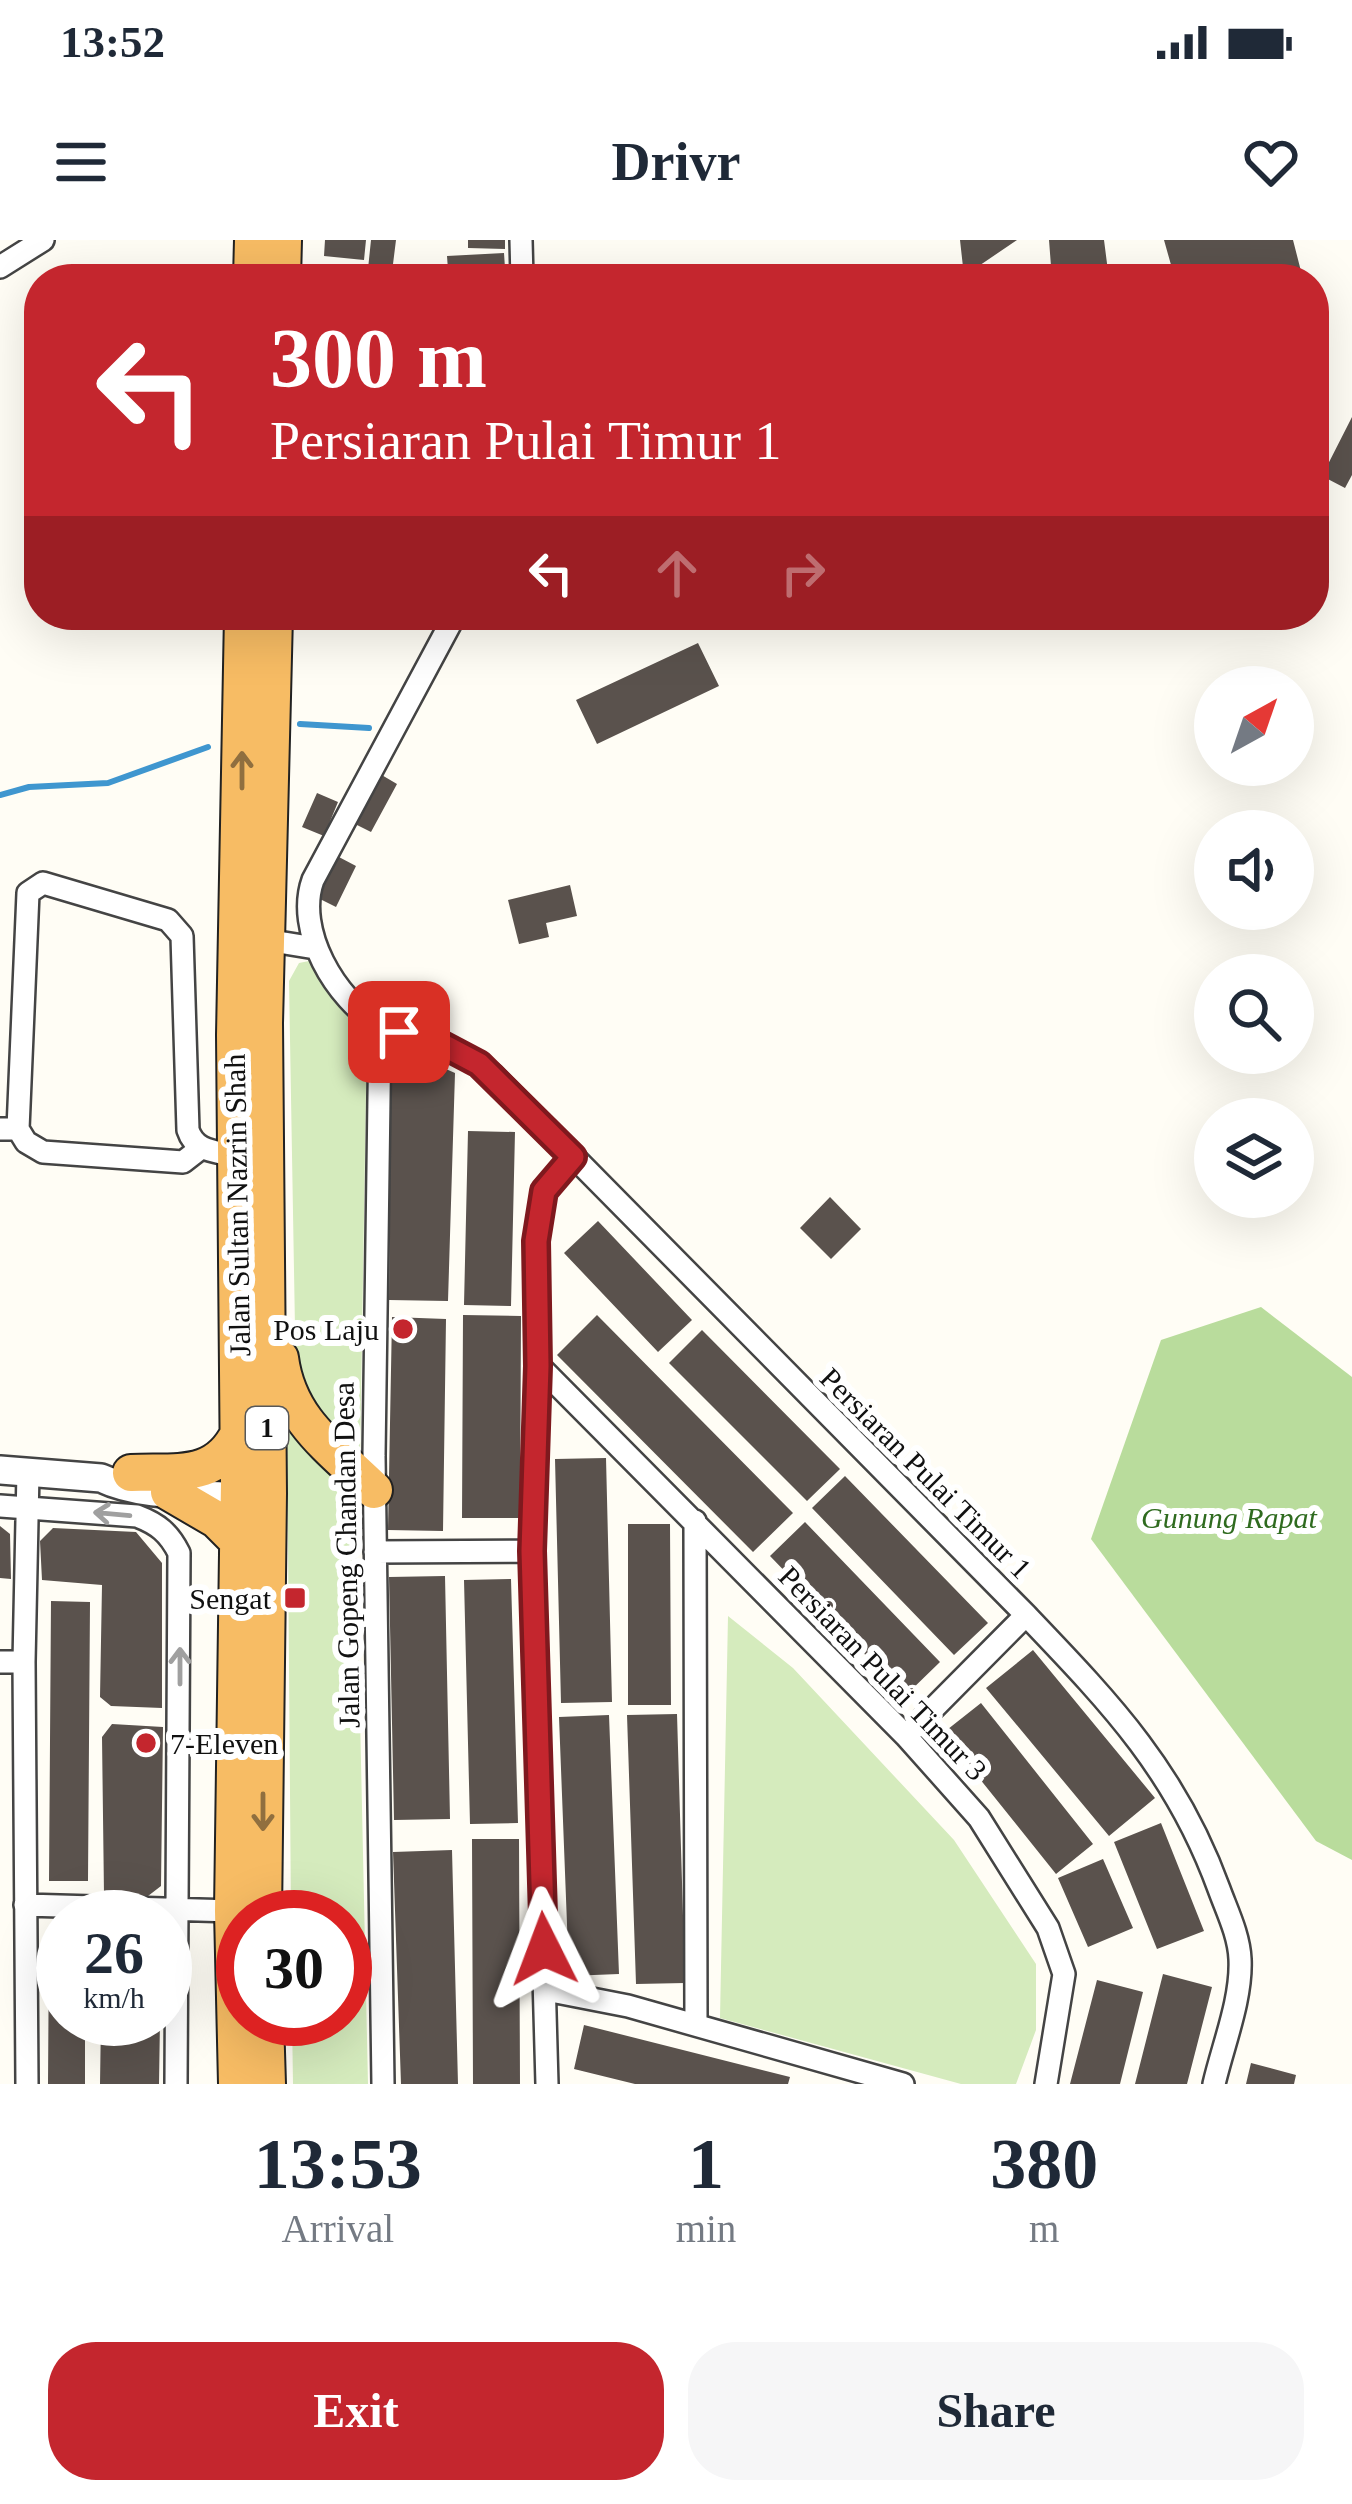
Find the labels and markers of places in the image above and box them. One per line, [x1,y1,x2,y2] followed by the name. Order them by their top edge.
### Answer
[348,981,450,1083] pin
[273,1313,379,1346] place label: Pos Laju
[390,1316,416,1342] marker: Pos Laju
[189,1582,272,1615] place label: Sengat
[282,1585,308,1611] marker: Sengat
[170,1727,278,1760] place label: 7-Eleven
[133,1730,159,1756] marker: 7-Eleven

